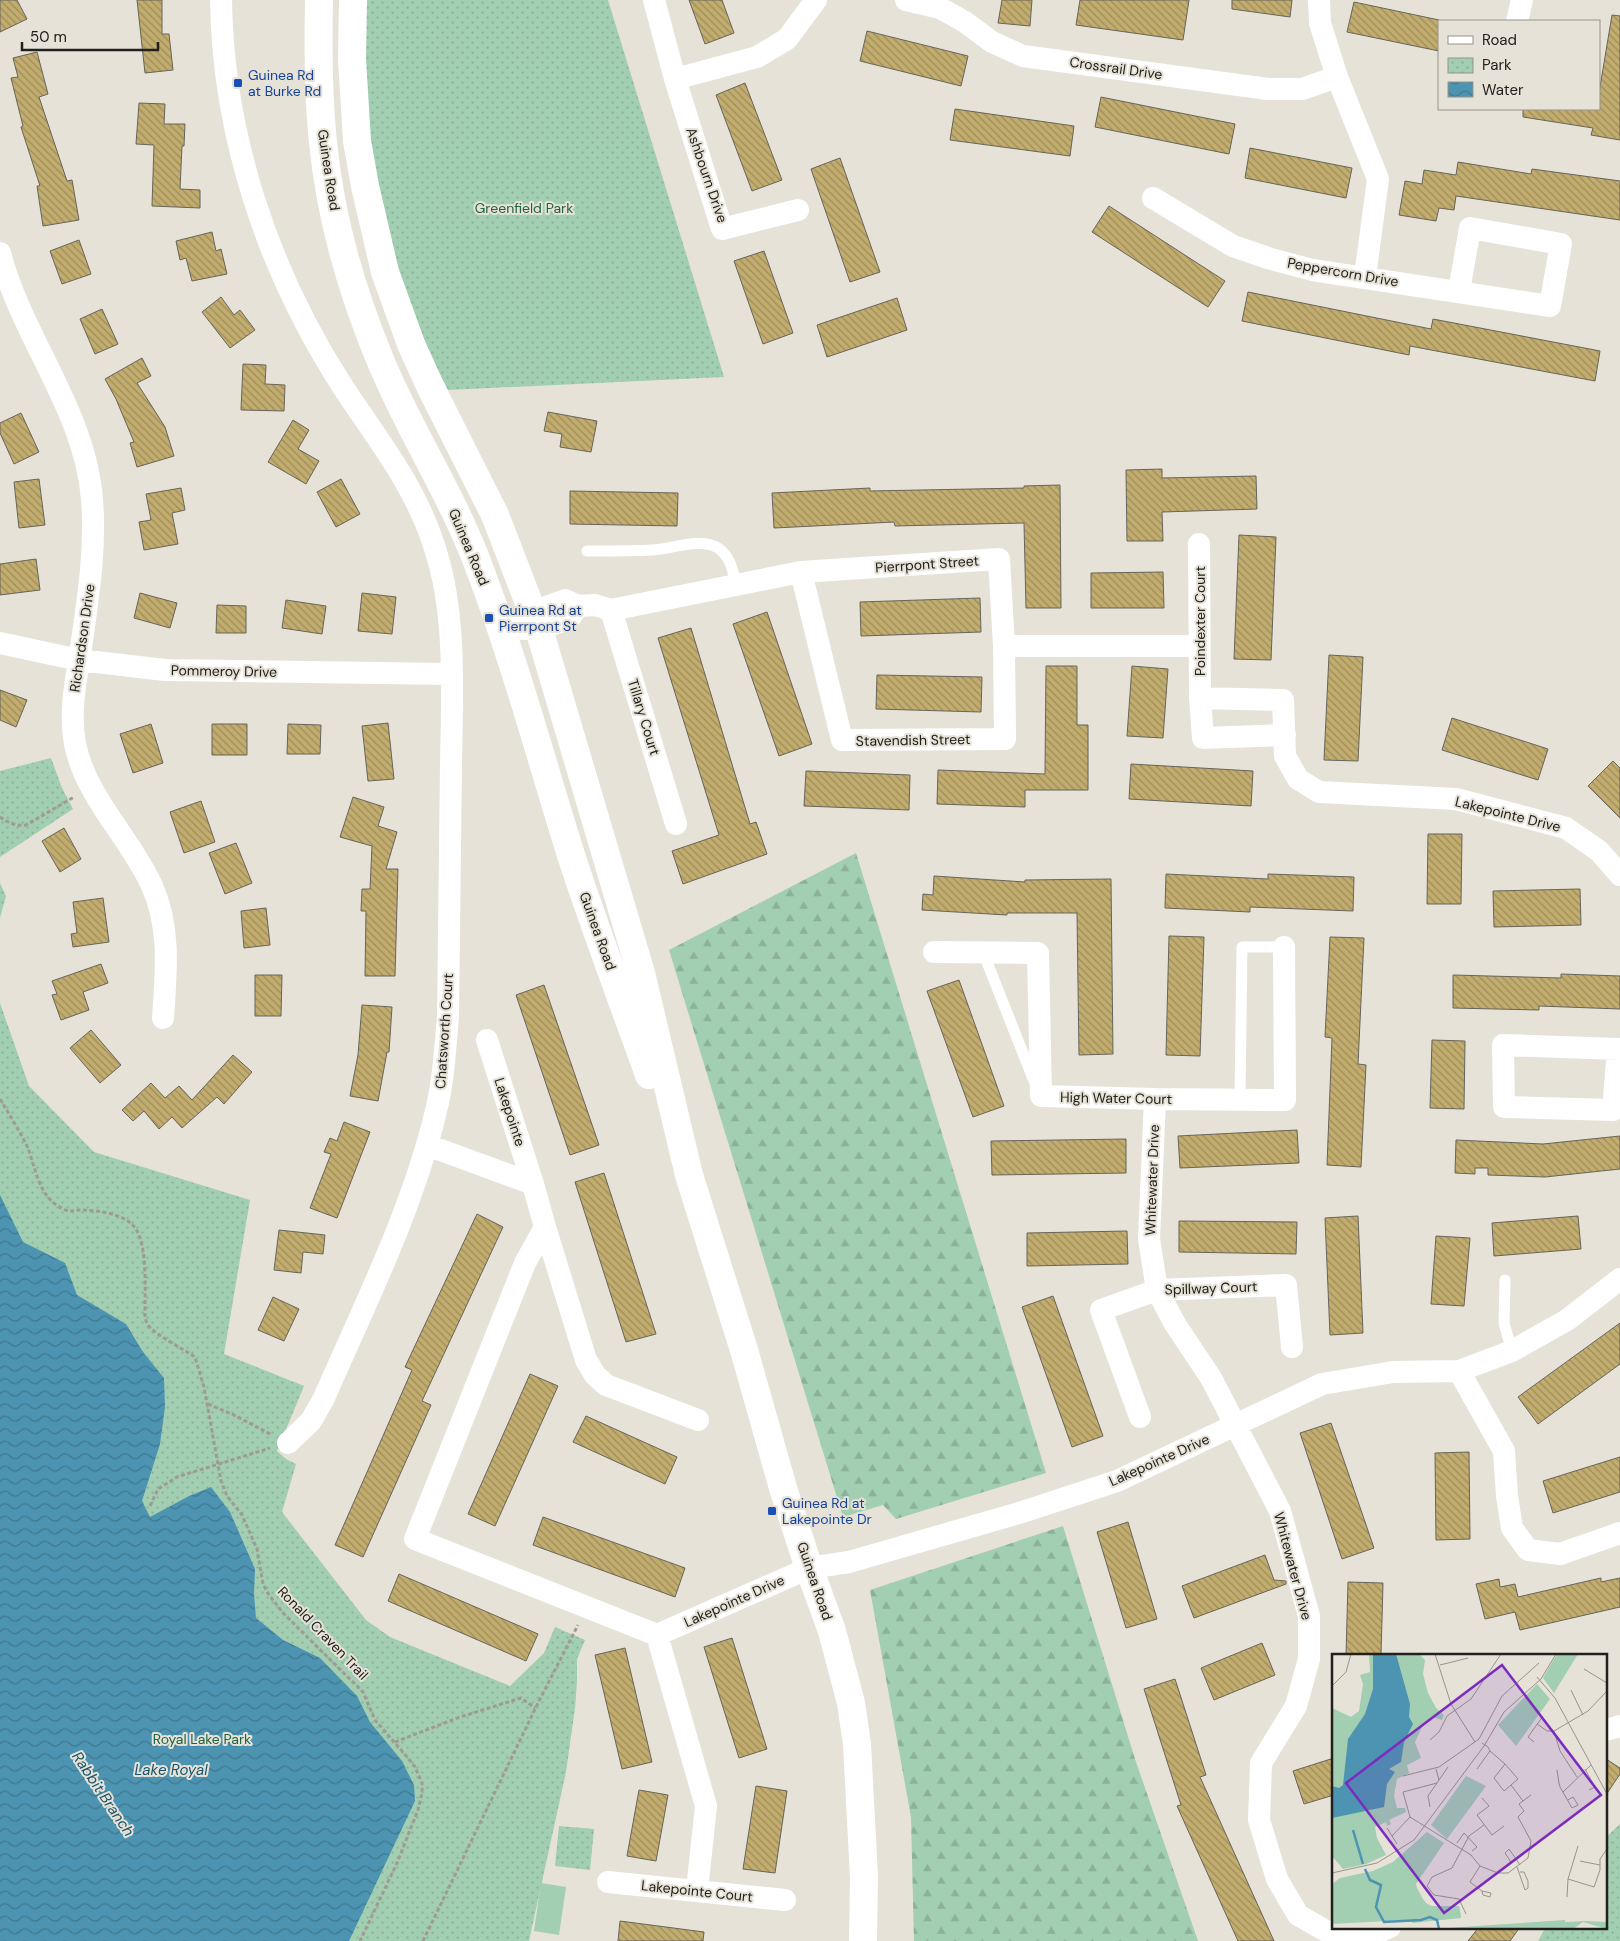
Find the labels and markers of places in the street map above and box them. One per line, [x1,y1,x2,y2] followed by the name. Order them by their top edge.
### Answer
[248,66,321,100] place label: Guinea Rd at Burke Rd
[232,77,244,89] marker: Guinea Rd at Burke Rd
[499,601,582,635] place label: Guinea Rd at Pierrpont St
[483,612,495,624] marker: Guinea Rd at Pierrpont St
[782,1494,872,1528] place label: Guinea Rd at Lakepointe Dr
[766,1505,778,1517] marker: Guinea Rd at Lakepointe Dr

